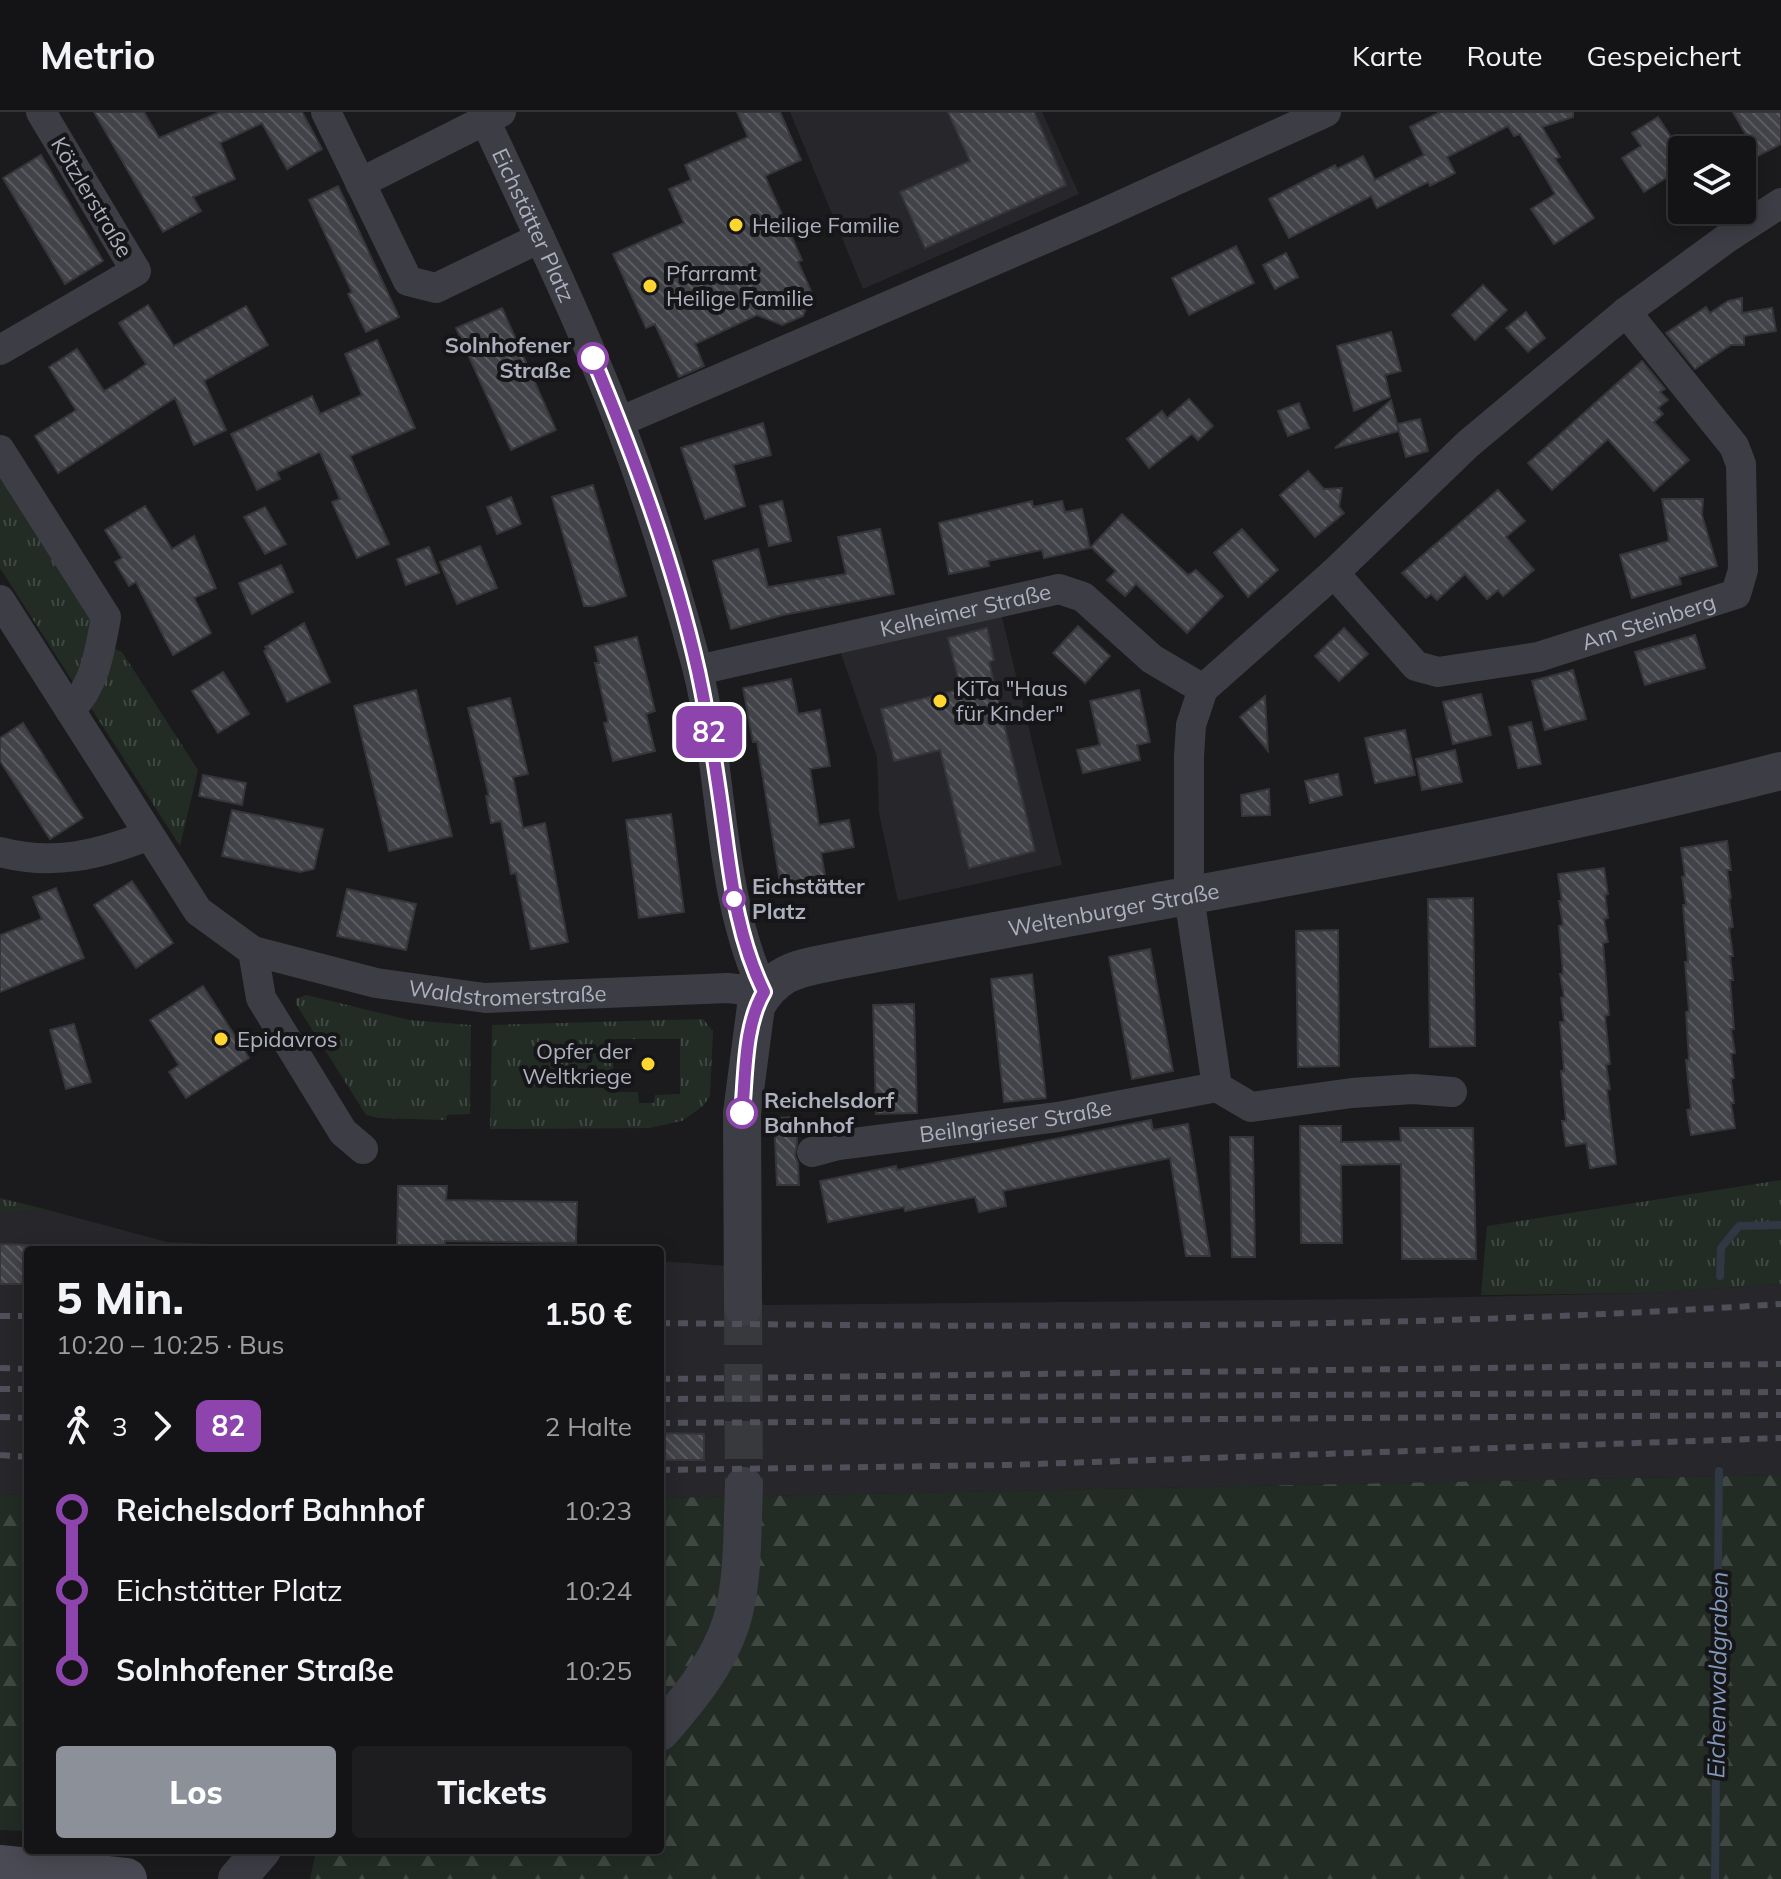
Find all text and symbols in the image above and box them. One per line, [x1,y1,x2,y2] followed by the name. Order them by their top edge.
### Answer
[40,31,156,79] text: Metrio
[1352,38,1422,73] text: Karte
[1466,38,1543,73] text: Route
[1587,38,1741,73] text: Gespeichert
[45,132,139,262] street label: Kötzlerstraße
[1668,136,1756,224] map controls
[1668,136,1756,224] button: layers
[486,144,581,307] street label: Eichstätter Platz
[752,211,900,239] place label: Heilige Familie
[727,216,745,234] marker: Heilige Familie
[666,259,814,312] place label: Pfarramt Heilige Familie
[641,277,659,295] marker: Pfarramt Heilige Familie
[445,331,571,384] place label: Solnhofener Straße
[578,343,608,373] marker: Solnhofener Straße
[877,577,1054,643] street label: Kelheimer Straße
[1578,587,1719,656] street label: Am Steinberg
[956,674,1068,727] place label: KiTa "Haus für Kinder"
[931,692,949,710] marker: KiTa "Haus für Kinder"
[673,706,745,758] line badge: 82
[692,714,726,749] text: 82
[752,872,865,925] place label: Eichstätter Platz
[1006,876,1221,942] street label: Weltenburger Straße
[723,888,745,910] marker: Eichstätter Platz
[407,974,607,1012] street label: Waldstromerstraße
[237,1025,338,1053] place label: Epidavros
[212,1030,230,1048] marker: Epidavros
[522,1037,632,1090] place label: Opfer der Weltkriege
[639,1055,657,1073] marker: Opfer der Weltkriege
[764,1086,895,1139] place label: Reichelsdorf Bahnhof
[918,1093,1114,1149] street label: Beilngrieser Straße
[727,1098,757,1128] marker: Reichelsdorf Bahnhof
[56,1270,184,1325] text: 5 Min.
[544,1295,632,1333] text: 1.50 €
[56,1328,285,1361] text: 10:20 – 10:25 · Bus
[56,1404,100,1448] icon: walk
[140,1404,184,1448] icon: forward
[212,1408,245,1443] text: 82
[112,1410,128,1443] text: 3
[545,1410,632,1443] text: 2 Halte
[116,1491,424,1529] text: Reichelsdorf Bahnhof
[564,1494,632,1527] text: 10:23
[116,1571,343,1609] text: Eichstätter Platz
[1700,1571,1734,1779] water label: Eichenwaldgraben
[564,1574,632,1607] text: 10:24
[116,1651,394,1689] text: Solnhofener Straße
[564,1654,632,1687] text: 10:25
[56,1746,336,1838] button: Los
[352,1746,632,1838] button: Tickets

